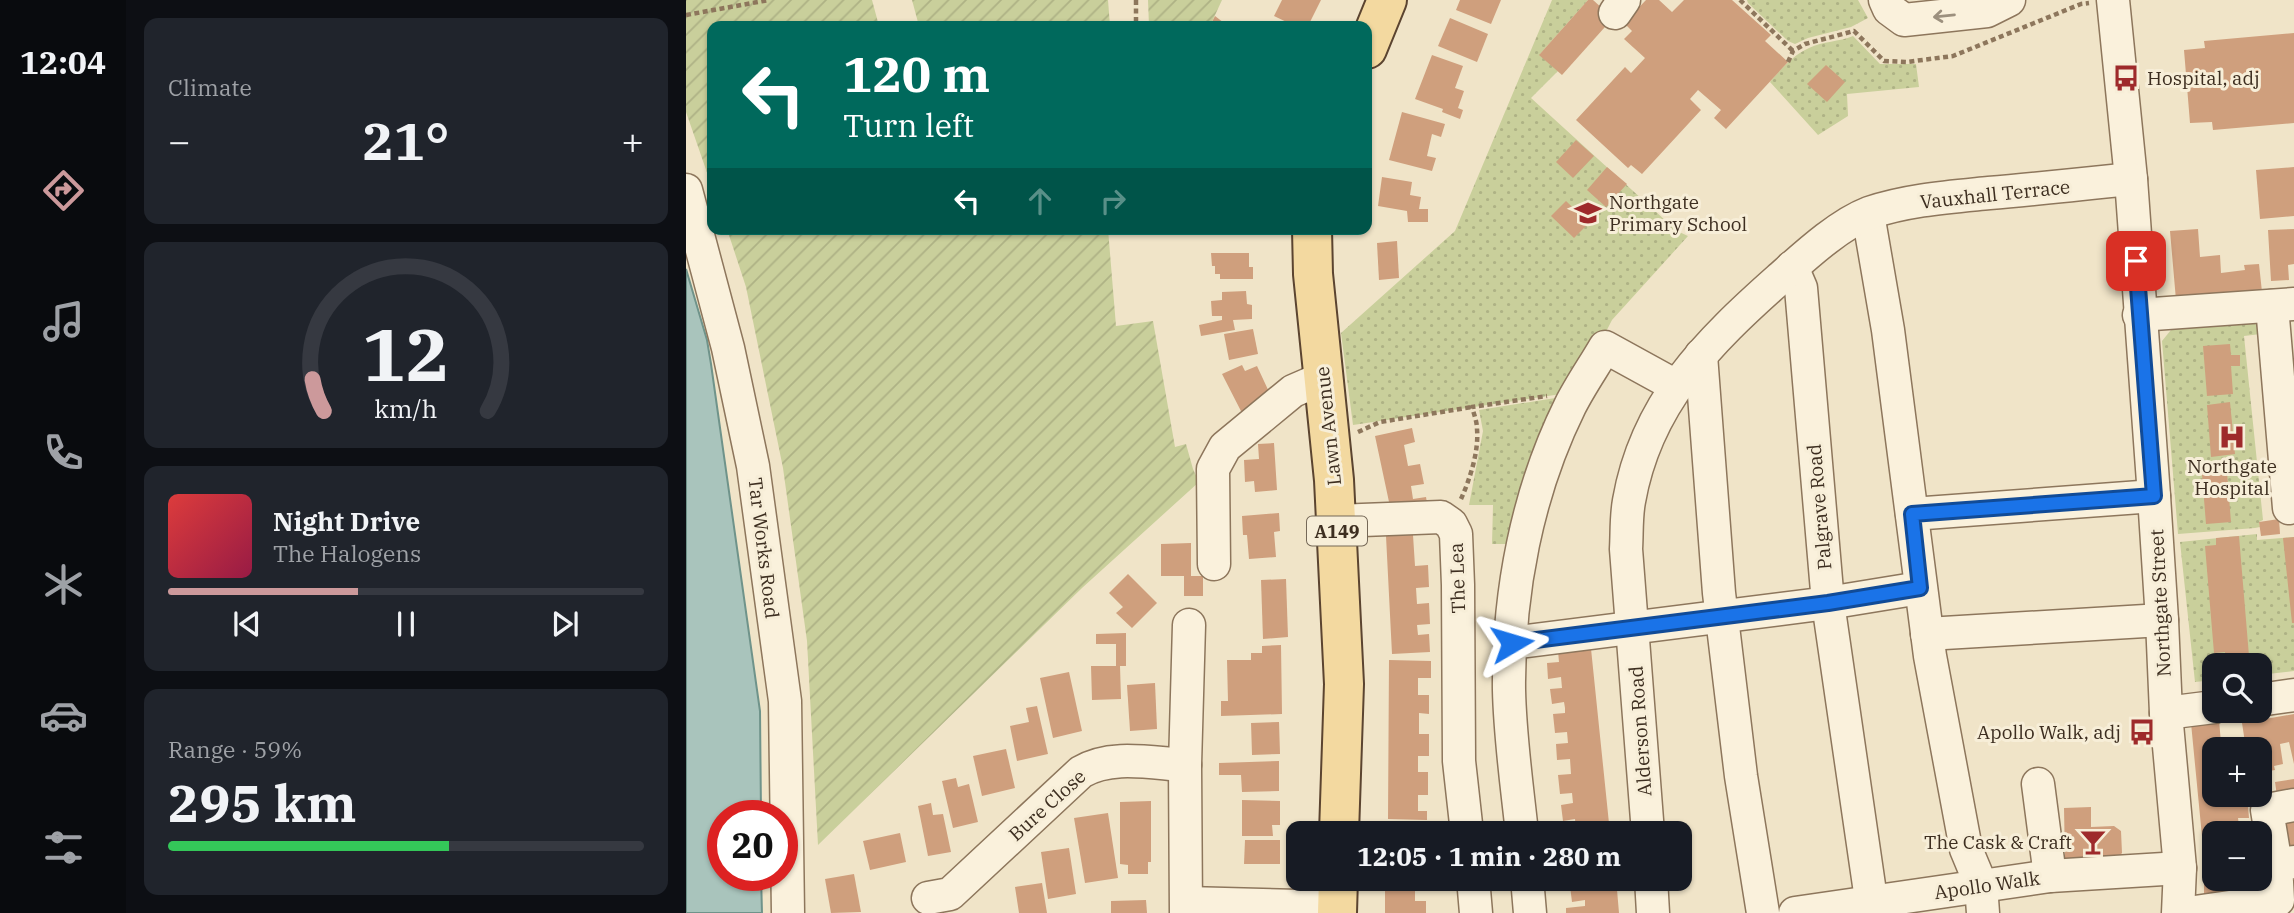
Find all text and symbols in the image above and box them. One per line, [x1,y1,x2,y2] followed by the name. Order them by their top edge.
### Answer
[1933,9,1956,22] one-way arrow
[20,41,106,83] text: 12:04
[843,42,990,105] text: 120 m
[728,49,819,140] icon: left
[2111,63,2141,93] bus stop icon: Hospital, adj
[2147,66,2260,90] place label: Hospital, adj
[168,72,252,102] text: Climate
[843,104,974,146] text: Turn left
[363,107,449,174] text: 21°
[168,116,191,165] text: −
[621,116,644,165] text: +
[39,166,88,215] icon: directions
[1919,174,2071,214] street label: Vauxhall Terrace
[948,182,986,220] icon: left
[1021,182,1059,220] icon: ahead
[1094,182,1132,220] icon: right
[1609,190,1748,236] place label: Northgate Primary School
[1573,198,1603,228] school or university icon: Northgate Primary School
[2106,231,2166,291] pin
[2117,242,2155,280] icon: arrive
[39,297,88,346] icon: music
[362,306,450,401] text: 12
[1310,365,1346,487] street label: Lawn Avenue
[374,391,438,424] text: km/h
[2217,422,2247,452] hospital icon: Northgate Hospital
[39,428,88,477] icon: phone
[1802,443,1836,571] street label: Palgrave Road
[2187,454,2277,500] place label: Northgate Hospital
[743,476,785,620] street label: Tar Works Road
[273,504,420,538] text: Night Drive
[1307,516,1367,546] road number: A149
[2144,528,2176,677] street label: Northgate Street
[273,538,421,568] text: The Halogens
[1444,542,1470,614] street label: The Lea
[39,560,88,609] icon: climate
[228,605,266,643] icon: previous
[387,605,425,643] icon: pause
[546,605,584,643] icon: next
[1475,606,1549,680] position arrow
[2202,653,2272,891] map controls
[2202,653,2272,723] button: search
[1623,665,1657,797] street label: Alderson Road
[39,691,88,740] icon: car
[2127,717,2157,747] bus stop icon: Apollo Walk, adj
[1977,720,2121,744] place label: Apollo Walk, adj
[168,734,302,764] text: Range · 59%
[2202,737,2272,807] button: +
[1003,764,1091,846] street label: Bure Close
[168,769,357,836] text: 295 km
[707,800,798,891] speed limit sign: 20
[2202,821,2272,891] button: −
[39,823,88,872] icon: filters
[2078,827,2108,857] bar icon: The Cask & Craft
[1924,830,2072,854] place label: The Cask & Craft
[1357,839,1621,873] text: 12:05 · 1 min · 280 m
[1933,866,2041,904] street label: Apollo Walk

